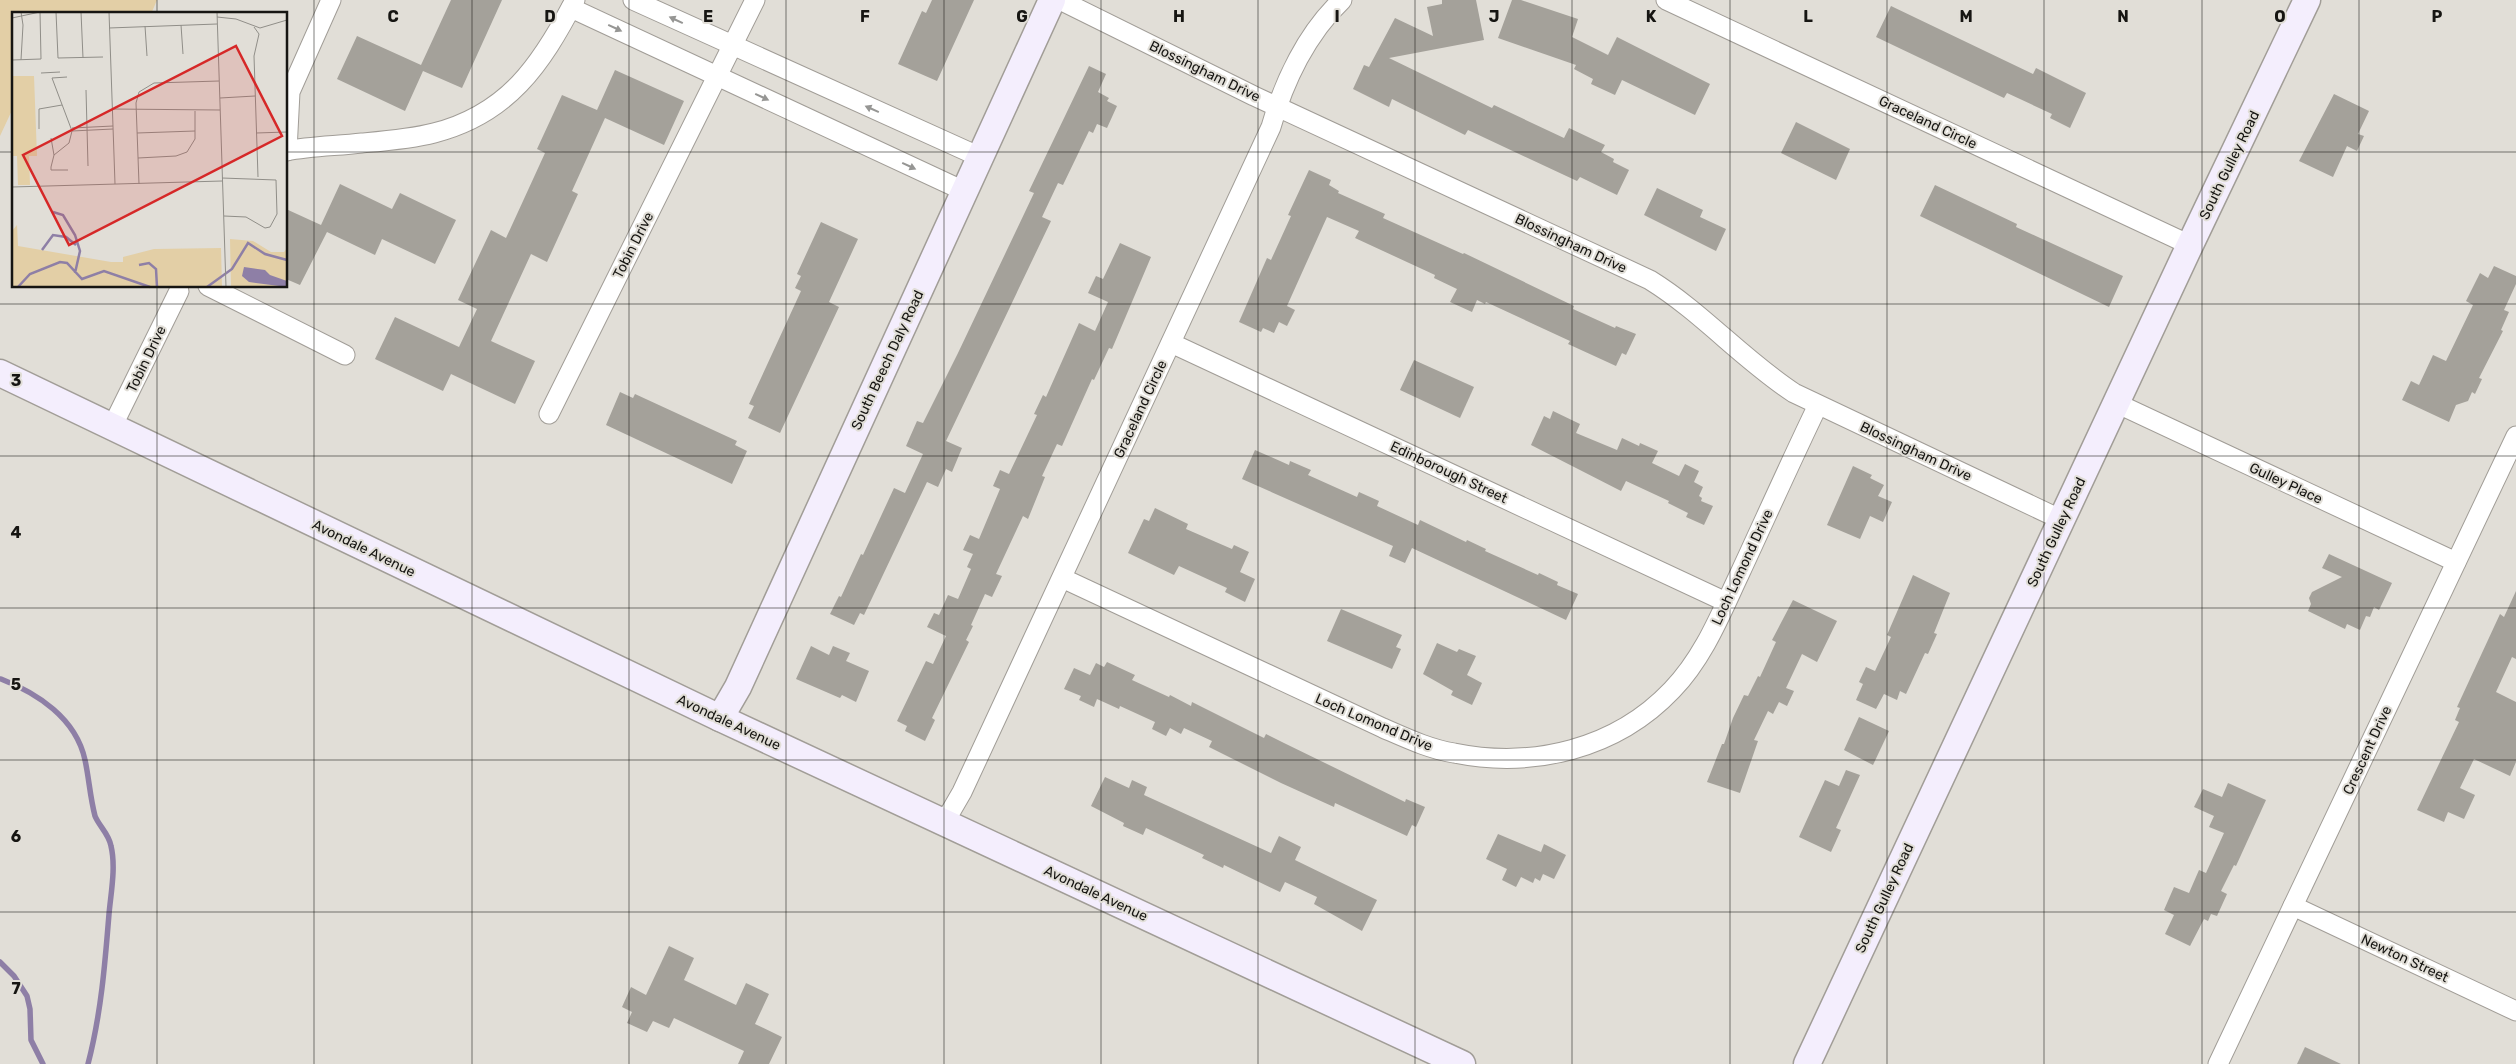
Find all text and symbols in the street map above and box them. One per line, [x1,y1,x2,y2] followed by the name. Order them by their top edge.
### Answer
[387,7,399,26] text: C
[544,7,556,26] text: D
[703,7,713,26] text: E
[860,7,870,26] text: F
[1016,7,1028,26] text: G
[1173,7,1185,26] text: H
[1334,7,1340,26] text: I
[1489,7,1499,26] text: J
[1646,7,1657,26] text: K
[1803,7,1813,26] text: L
[1959,7,1973,26] text: M
[2117,7,2129,26] text: N
[2274,7,2286,26] text: O
[2432,7,2443,26] text: P
[12,12,288,288] inset map
[669,15,683,23] one-way arrow
[608,25,622,33] one-way arrow
[1147,37,1263,106] street label: Blossingham Drive
[1876,92,1980,153] street label: Graceland Circle
[755,93,769,101] one-way arrow
[865,104,879,112] one-way arrow
[2196,108,2263,222] street label: South Gulley Road
[902,162,916,170] one-way arrow
[609,209,657,281] street label: Tobin Drive
[1512,210,1629,277] street label: Blossingham Drive
[848,288,927,433] street label: South Beech Daly Road
[123,323,170,395] street label: Tobin Drive
[1110,357,1171,461] street label: Graceland Circle
[11,371,21,390] text: 3
[1857,418,1974,485] street label: Blossingham Drive
[1387,438,1511,507] street label: Edinborough Street
[2246,459,2325,508] street label: Gulley Place
[2024,475,2089,590] street label: South Gulley Road
[1708,507,1777,628] street label: Loch Lomond Drive
[310,516,418,581] street label: Avondale Avenue
[11,523,22,542] text: 4
[11,675,21,694] text: 5
[1313,690,1435,755] street label: Loch Lomond Drive
[674,691,783,754] street label: Avondale Avenue
[2339,703,2396,797] street label: Crescent Drive
[11,827,21,846] text: 6
[1852,841,1917,956] street label: South Gulley Road
[1041,862,1150,925] street label: Avondale Avenue
[2358,931,2452,986] street label: Newton Street
[11,979,21,998] text: 7

